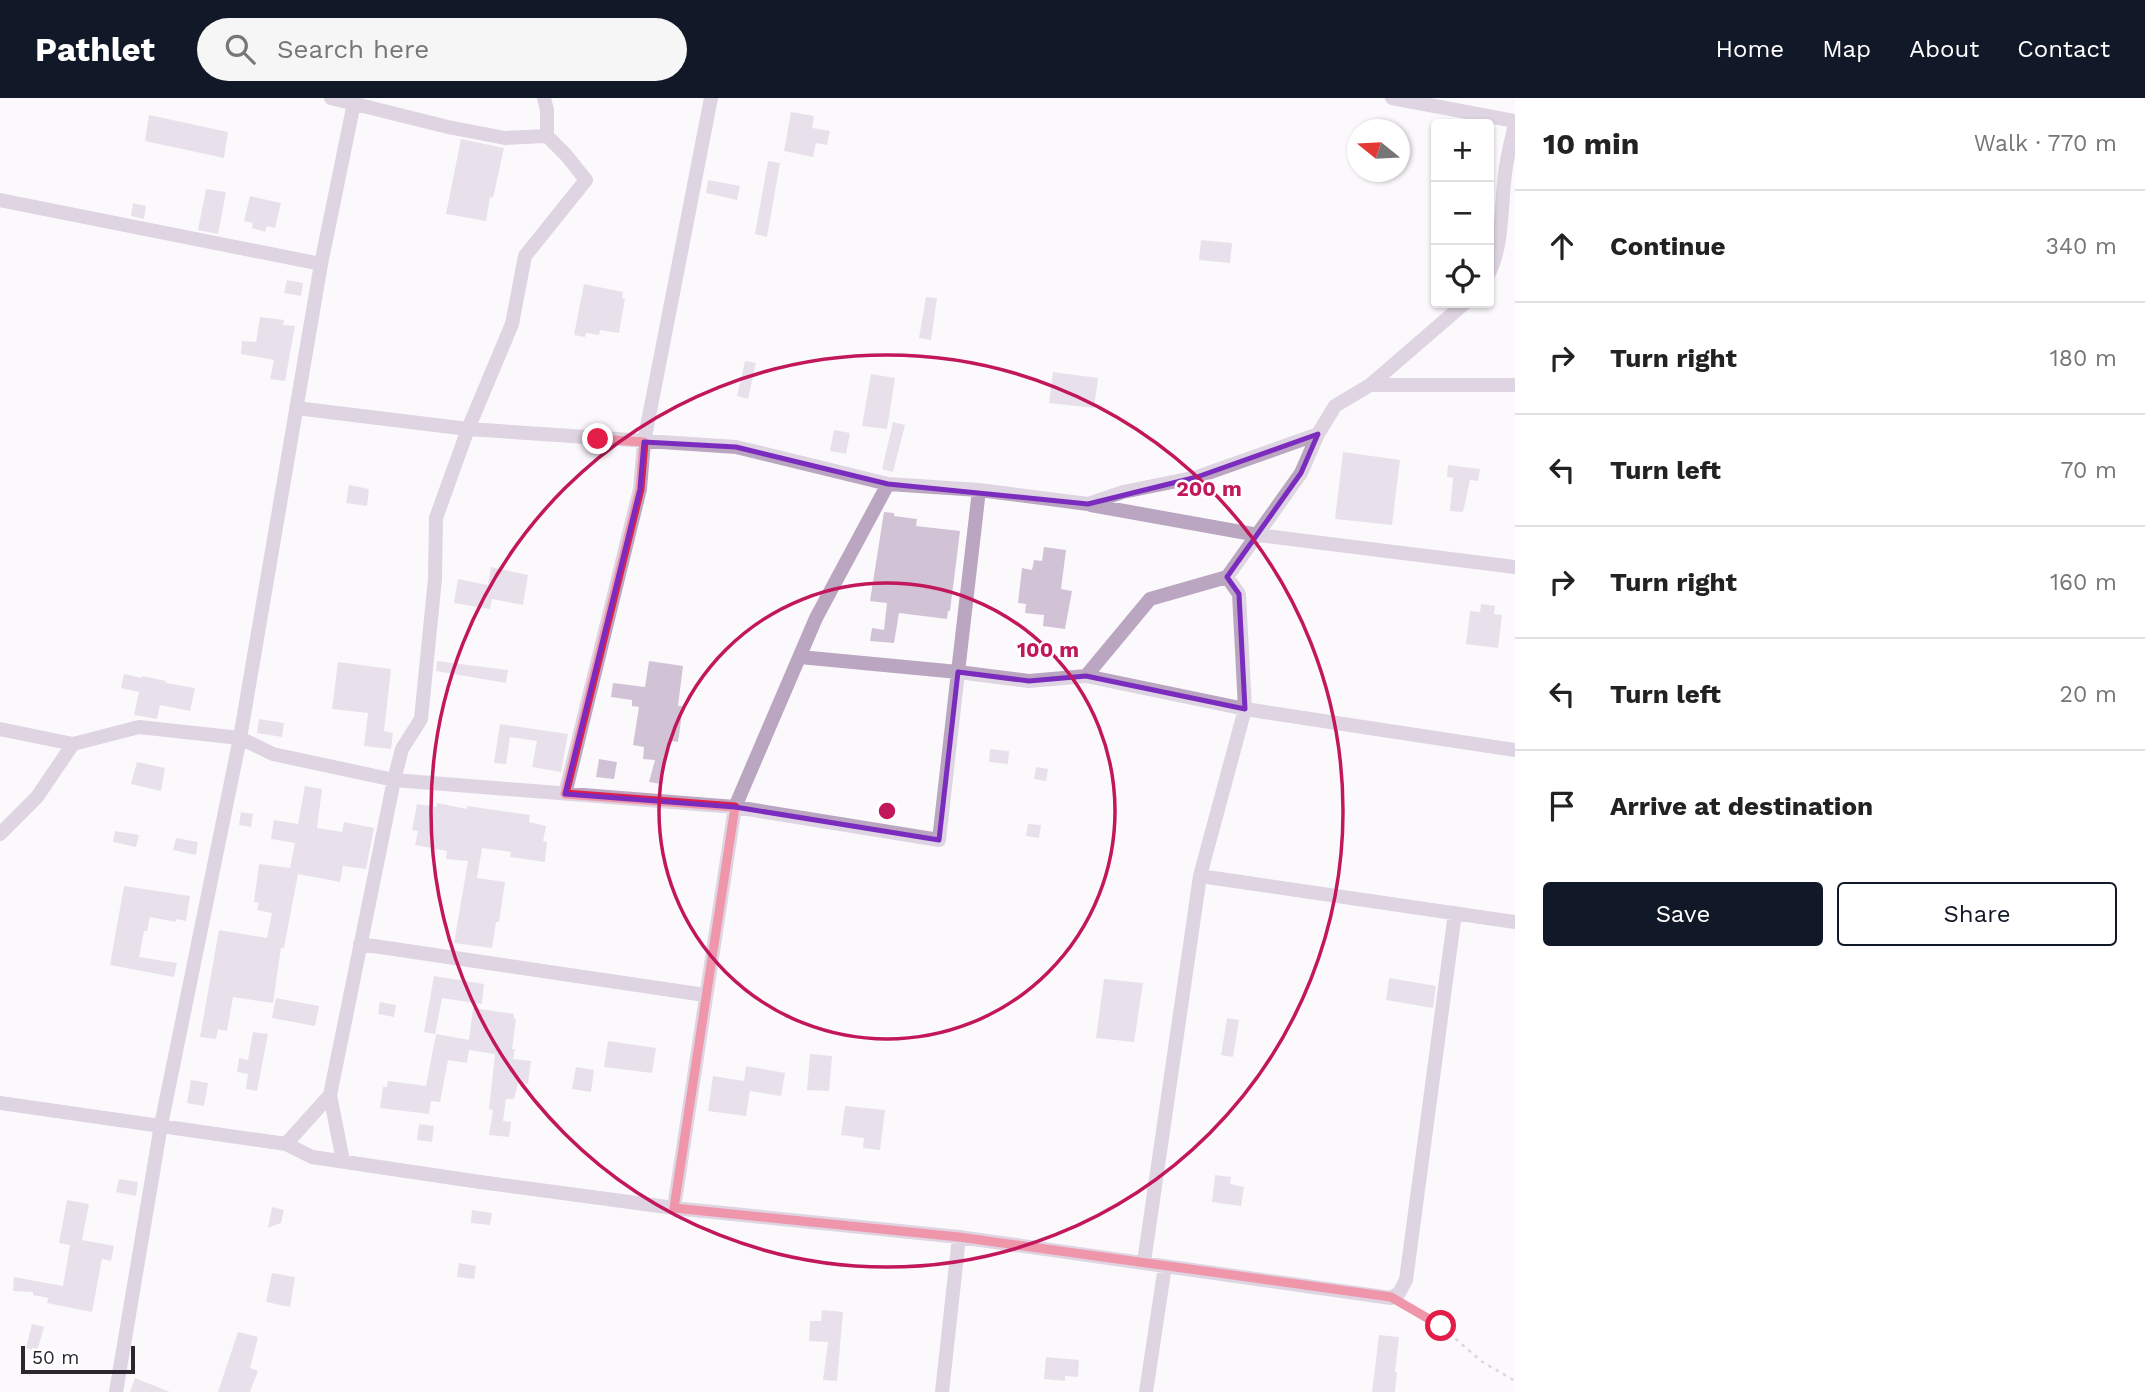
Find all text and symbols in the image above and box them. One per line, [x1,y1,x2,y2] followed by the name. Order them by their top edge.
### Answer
[197,18,687,81] search box
[35,30,155,69] text: Pathlet
[221,30,259,68] icon: search
[277,34,429,64] text: Search here
[1716,35,1784,63] text: Home
[1822,35,1871,63] text: Map
[1909,35,1979,63] text: About
[2017,35,2110,63] text: Contact
[1347,119,1410,182] north arrow
[1431,119,1494,308] map controls
[1431,119,1494,182] button: +
[1543,126,1639,161] text: 10 min
[1974,130,2117,157] text: Walk · 770 m
[1431,182,1494,245] button: −
[1543,227,1581,265] icon: ahead
[1610,231,1726,261] text: Continue
[2045,233,2117,260] text: 340 m
[1431,245,1494,308] button: locate
[1543,339,1581,377] icon: right
[1610,343,1737,373] text: Turn right
[2050,345,2117,372] text: 180 m
[582,423,613,454] route end
[1543,451,1581,489] icon: left
[1610,455,1721,485] text: Turn left
[2060,457,2117,484] text: 70 m
[1176,476,1242,501] text: 200 m
[1543,563,1581,601] icon: right
[1610,567,1737,597] text: Turn right
[2050,569,2117,596] text: 160 m
[1017,637,1079,662] text: 100 m
[1543,675,1581,713] icon: left
[1610,679,1721,709] text: Turn left
[2060,681,2117,708] text: 20 m
[1543,787,1581,825] icon: arrive
[1610,791,1873,821] text: Arrive at destination
[875,799,899,823] centre of rings
[1543,882,1823,946] button: Save
[1837,882,2117,946] button: Share
[1425,1310,1456,1341] route start
[21,1343,135,1375] scale bar
[32,1346,79,1369] text: 50 m

